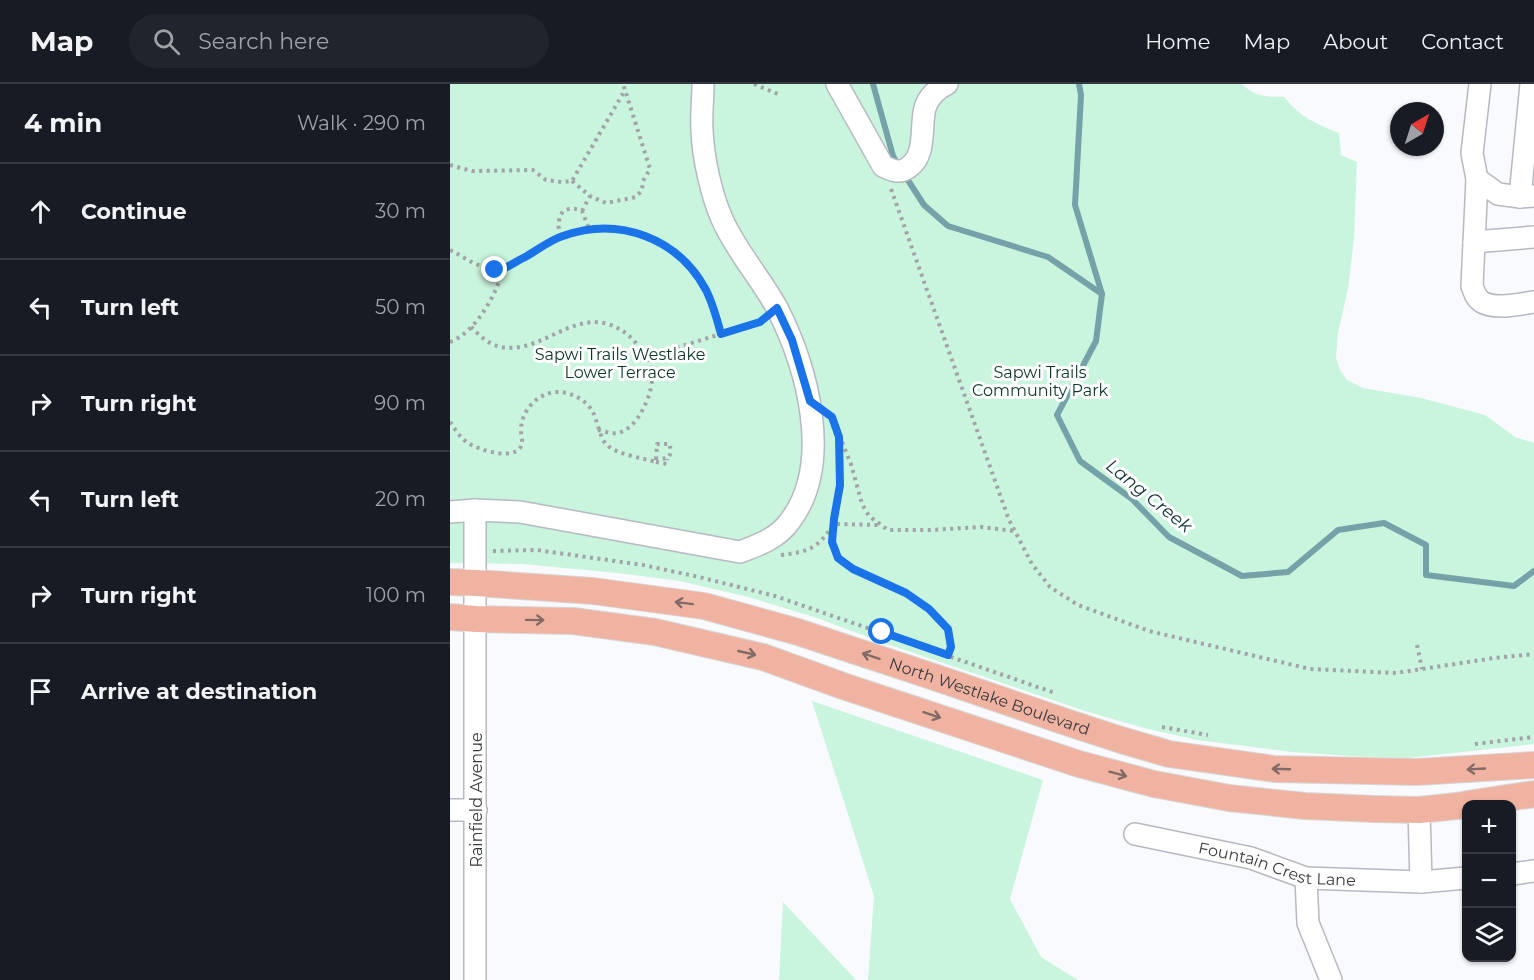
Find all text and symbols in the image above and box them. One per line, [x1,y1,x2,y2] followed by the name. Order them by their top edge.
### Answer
[129,14,549,68] search box
[30,24,93,58] text: Map
[150,25,183,58] icon: search
[198,28,329,55] text: Search here
[1145,29,1210,54] text: Home
[1243,29,1290,54] text: Map
[1323,29,1388,54] text: About
[1421,29,1504,54] text: Contact
[1390,102,1444,156] north arrow
[24,107,102,139] text: 4 min
[297,111,426,135] text: Walk · 290 m
[24,195,57,228] icon: ahead
[81,198,187,225] text: Continue
[375,199,426,223] text: 30 m
[481,256,507,282] route end
[24,291,57,324] icon: left
[81,294,179,321] text: Turn left
[375,295,426,319] text: 50 m
[535,345,705,382] park label: Sapwi Trails Westlake Lower Terrace
[972,363,1108,400] park label: Sapwi Trails Community Park
[24,387,57,420] icon: right
[81,390,196,417] text: Turn right
[374,391,426,415] text: 90 m
[1102,455,1197,538] water label: Lang Creek
[24,483,57,516] icon: left
[81,486,179,513] text: Turn left
[375,487,426,511] text: 20 m
[24,579,57,612] icon: right
[81,582,196,609] text: Turn right
[366,583,426,607] text: 100 m
[675,597,695,608] one-way arrow
[524,614,544,626] one-way arrow
[868,618,894,644] route start
[738,648,757,660] one-way arrow
[862,650,881,661] one-way arrow
[887,654,1092,739] street label: North Westlake Boulevard
[24,675,57,708] icon: arrive
[81,678,317,705] text: Arrive at destination
[922,711,941,722] one-way arrow
[467,732,486,868] street label: Rainfield Avenue
[1271,763,1291,774] one-way arrow
[1466,763,1486,774] one-way arrow
[1108,769,1127,780] one-way arrow
[1462,800,1516,962] map controls
[1462,800,1516,854] button: +
[1197,838,1356,890] street label: Fountain Crest Lane
[1462,854,1516,908] button: −
[1462,908,1516,962] button: layers

